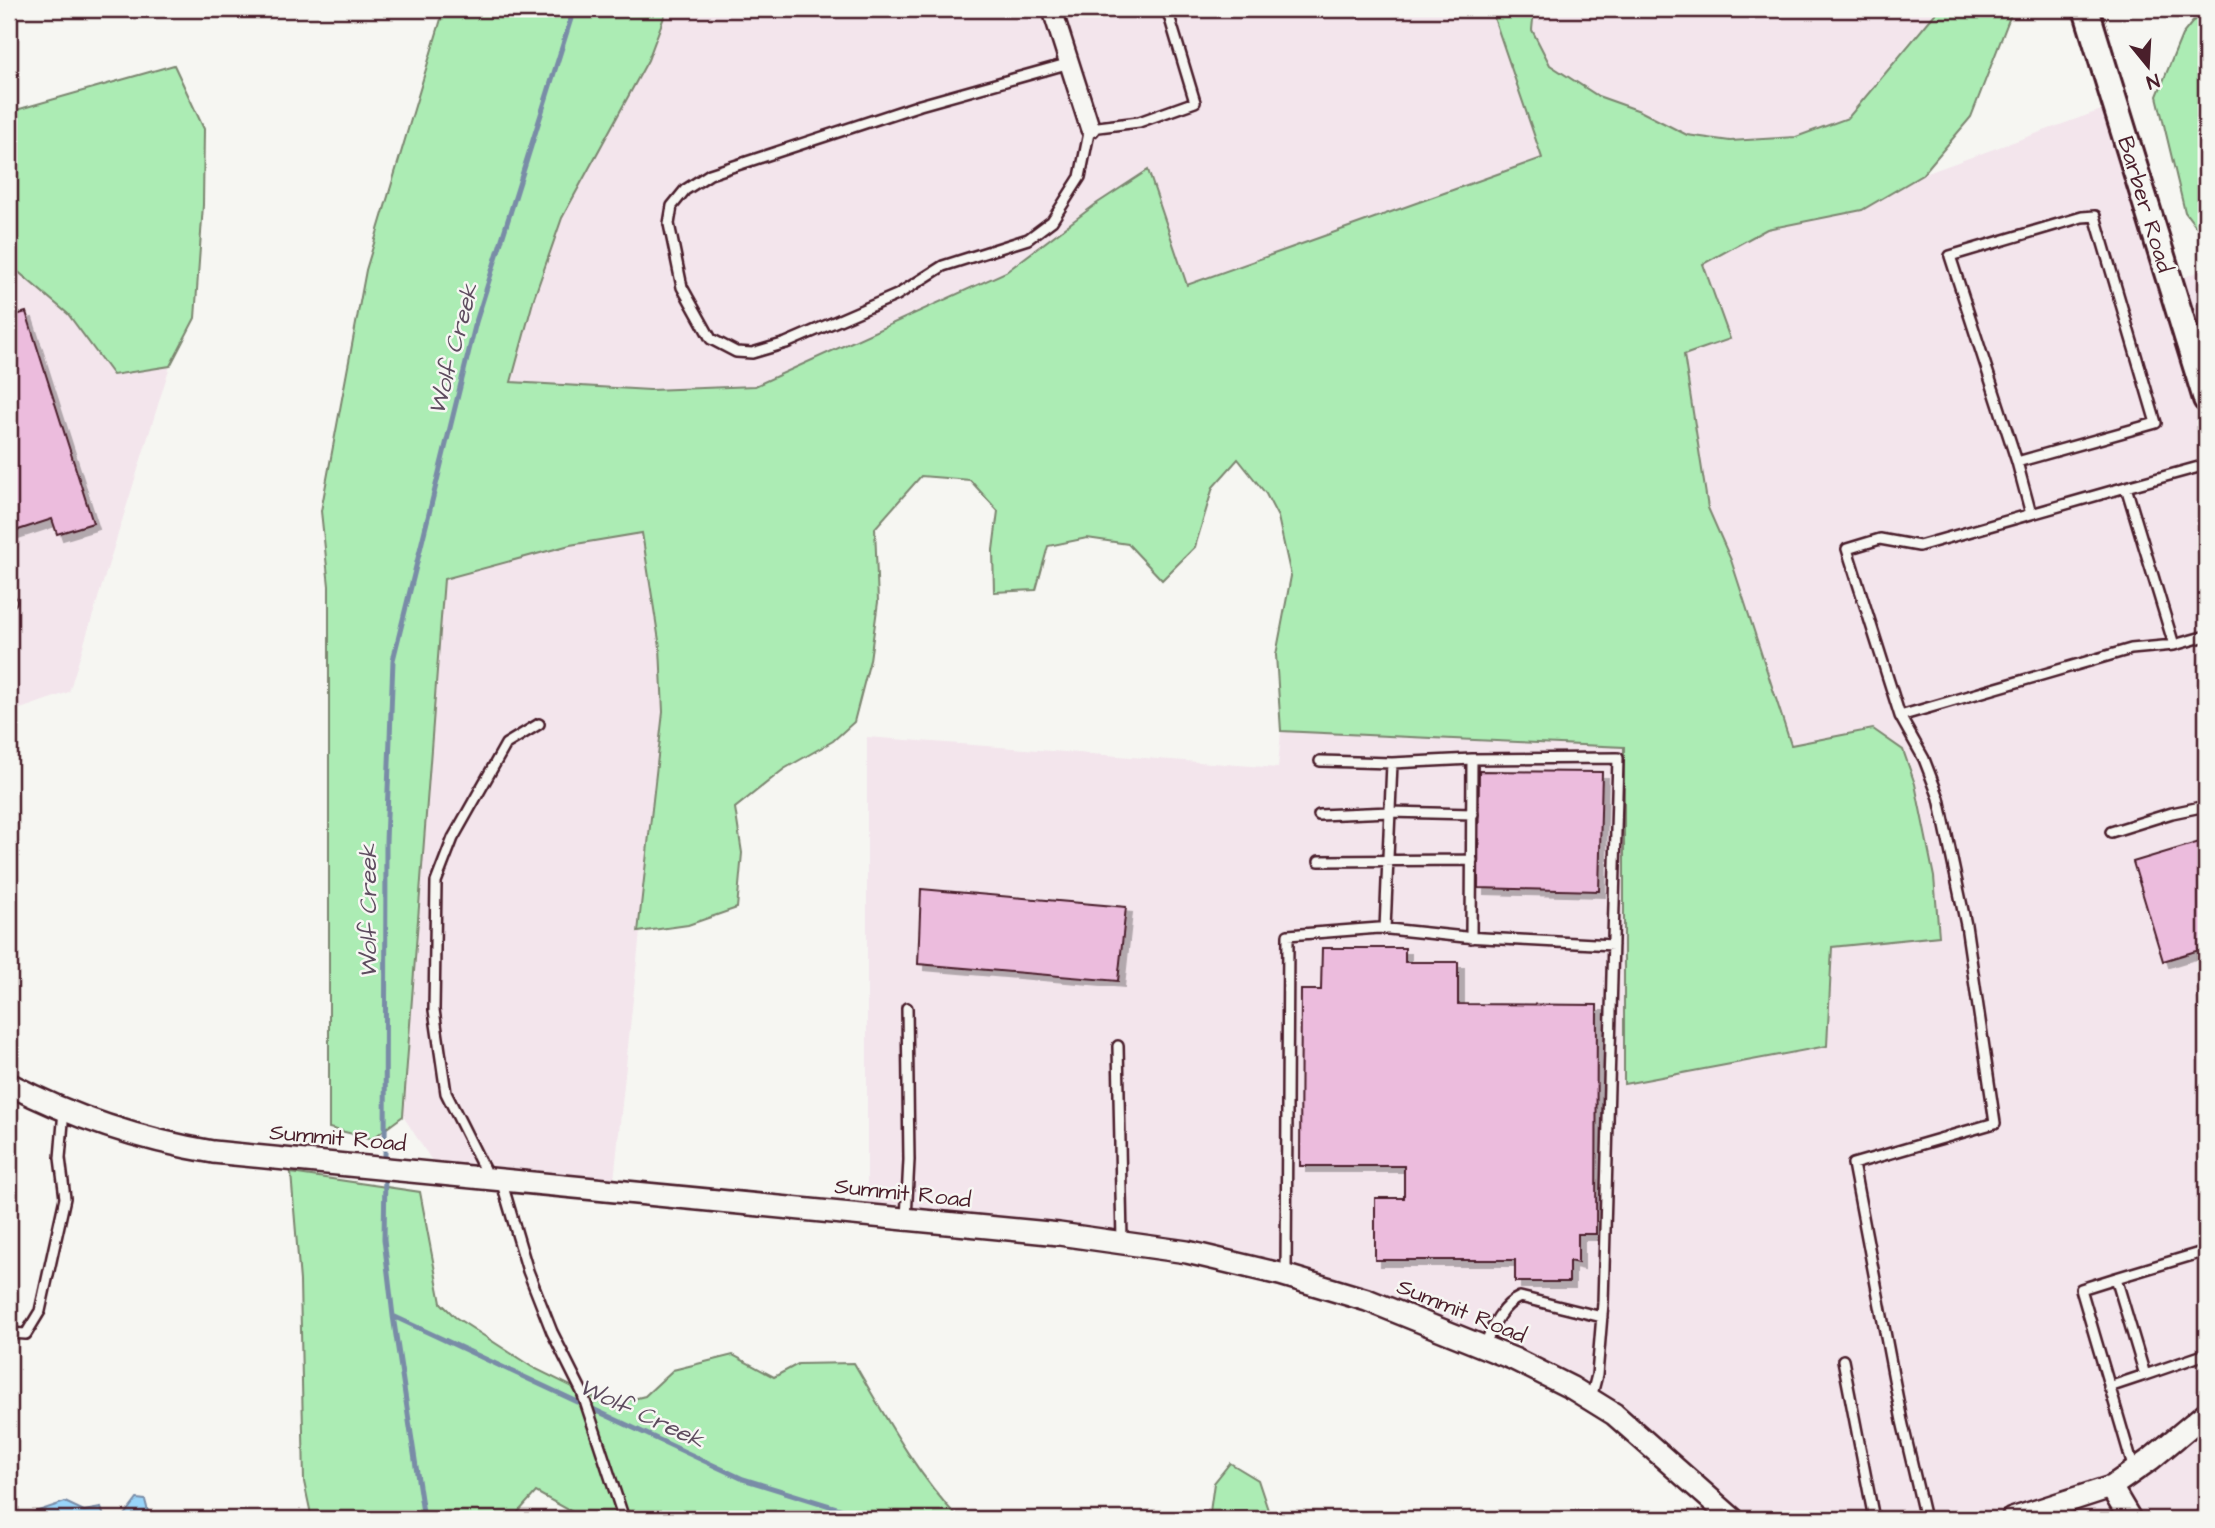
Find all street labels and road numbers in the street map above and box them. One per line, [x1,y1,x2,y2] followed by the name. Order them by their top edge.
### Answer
[2109,132,2181,277] street label: Barber Road
[268,1116,408,1160] street label: Summit Road
[833,1170,973,1216] street label: Summit Road
[1392,1270,1531,1352] street label: Summit Road

